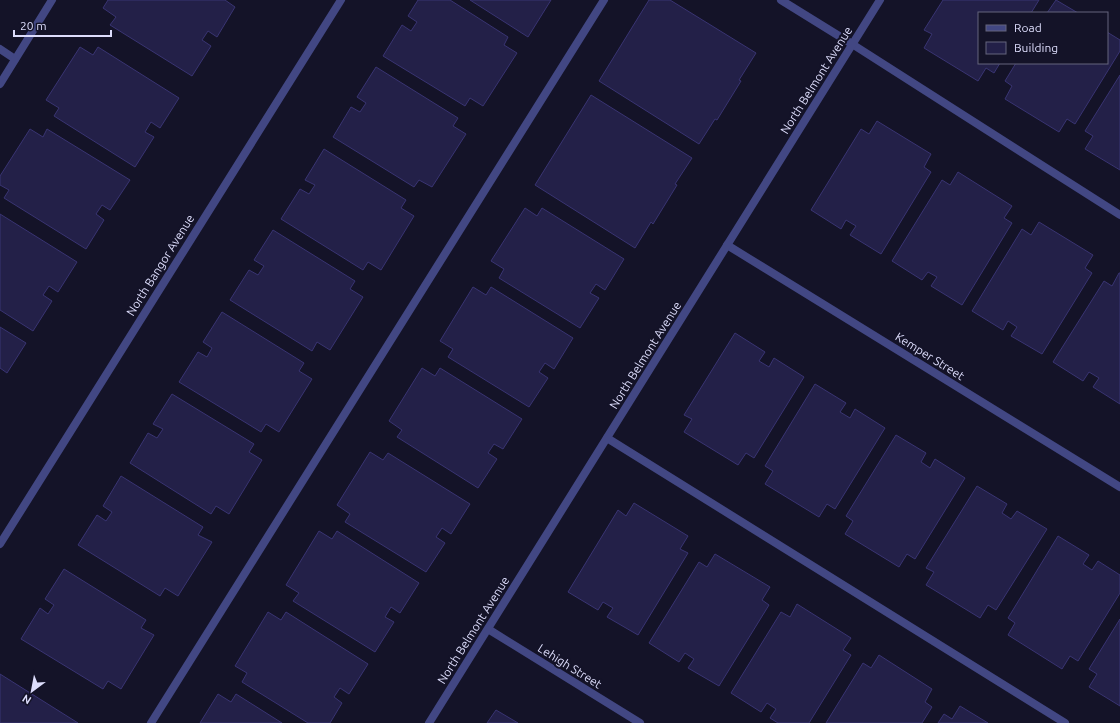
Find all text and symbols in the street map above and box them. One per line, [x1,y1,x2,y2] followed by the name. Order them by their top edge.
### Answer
[14,12,111,38] scale bar
[978,12,1108,64] legend
[20,19,47,32] text: 20 m
[1014,21,1042,34] text: Road
[778,24,854,136] street label: North Belmont Avenue
[1014,41,1058,54] text: Building
[124,212,196,318] street label: North Bangor Avenue
[607,299,683,411] street label: North Belmont Avenue
[893,330,967,382] street label: Kemper Street
[435,574,511,686] street label: North Belmont Avenue
[536,641,604,691] street label: Lehigh Street
[12,671,52,711] north arrow
[20,692,33,707] text: N

